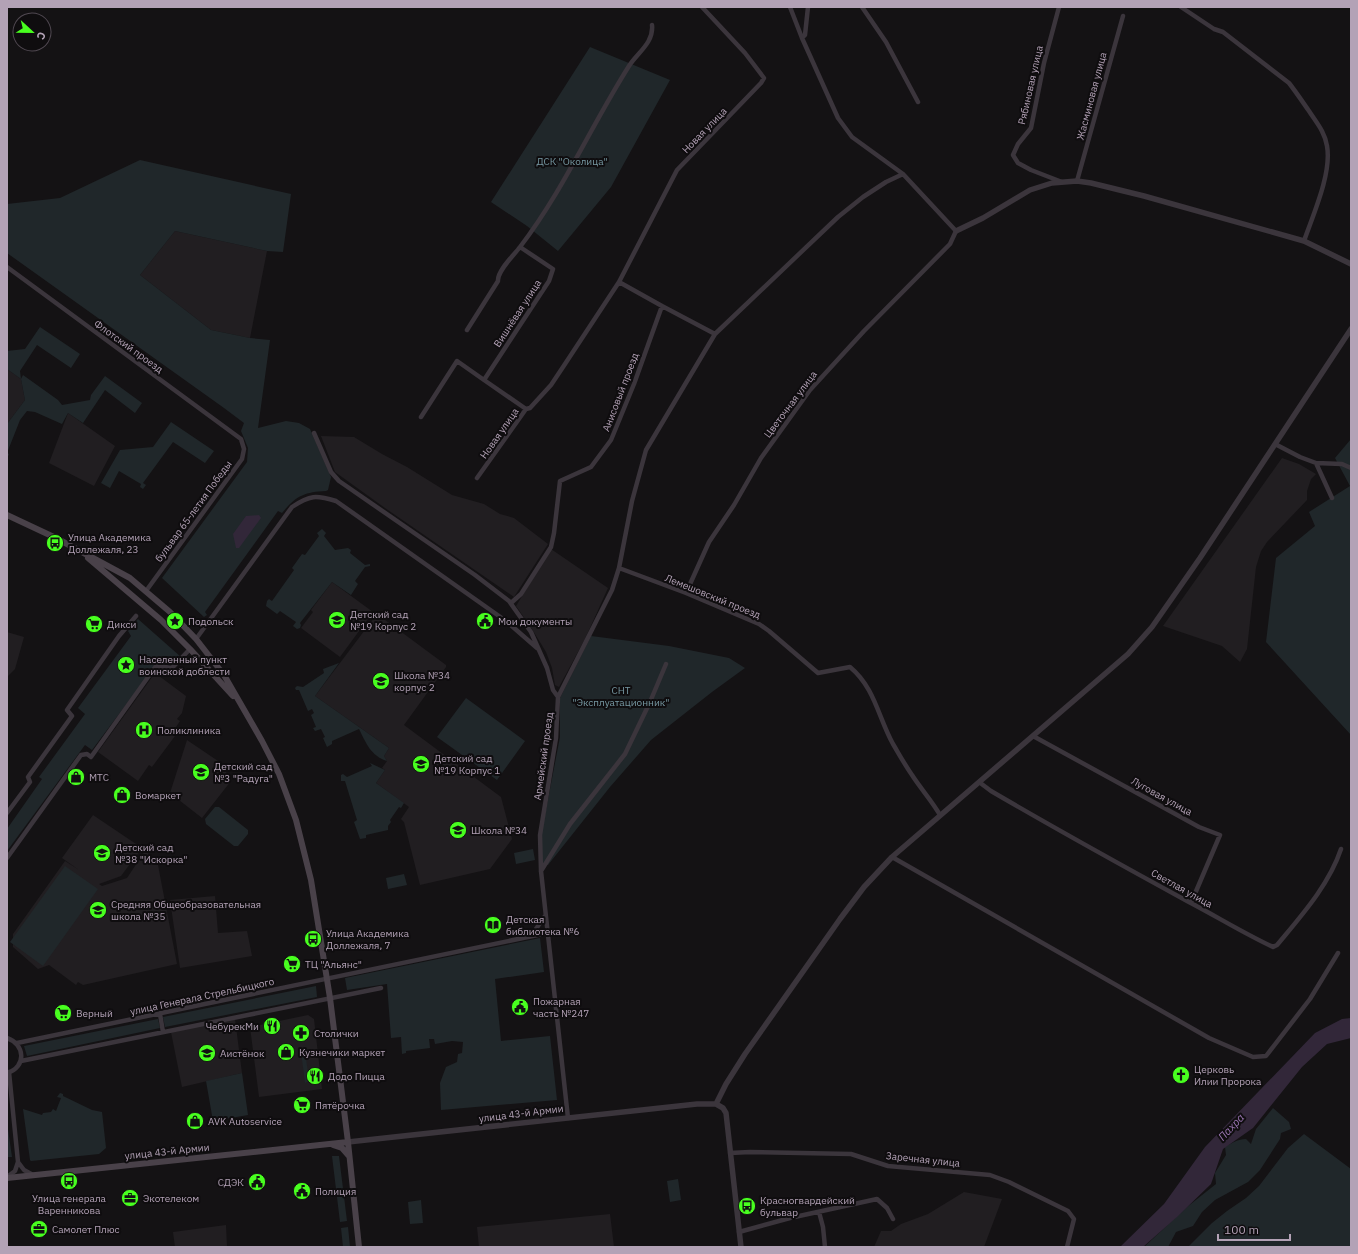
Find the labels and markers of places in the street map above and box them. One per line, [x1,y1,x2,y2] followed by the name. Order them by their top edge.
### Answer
[68,531,152,556] place label: Улица Академика Доллежаля, 23
[45,533,65,553] bus stop icon: Улица Академика Доллежаля, 23
[350,608,416,633] place label: Детский сад №19 Корпус 2
[327,610,347,630] school or university icon: Детский сад №19 Корпус 2
[165,611,185,631] place icon: Подольск
[475,611,495,631] public building icon: Мои документы
[84,614,104,634] supermarket icon: Дикси
[188,615,234,628] place label: Подольск
[498,615,572,628] place label: Мои документы
[107,618,137,631] place label: Дикси
[139,653,230,678] place label: Населенный пункт воинской доблести
[116,655,136,675] place icon: Населенный пункт воинской доблести
[394,669,450,694] place label: Школа №34 корпус 2
[371,671,391,691] school or university icon: Школа №34 корпус 2
[134,720,154,740] hospital icon: Поликлиника
[157,724,221,737] place label: Поликлиника
[434,752,500,777] place label: Детский сад №19 Корпус 1
[411,754,431,774] school or university icon: Детский сад №19 Корпус 1
[214,760,273,785] place label: Детский сад №3 "Радуга"
[191,762,211,782] school or university icon: Детский сад №3 "Радуга"
[66,767,86,787] shop icon: МТС
[89,771,109,784] place label: МТС
[112,785,132,805] shop icon: Вомаркет
[135,789,181,802] place label: Вомаркет
[448,820,468,840] school or university icon: Школа №34
[471,824,527,837] place label: Школа №34
[115,841,187,866] place label: Детский сад №38 "Искорка"
[92,843,112,863] school or university icon: Детский сад №38 "Искорка"
[111,898,261,923] place label: Средняя Общеобразовательная школа №35
[88,900,108,920] school or university icon: Средняя Общеобразовательная школа №35
[506,913,580,938] place label: Детская библиотека №6
[483,915,503,935] library icon: Детская библиотека №6
[326,927,410,952] place label: Улица Академика Доллежаля, 7
[303,929,323,949] bus stop icon: Улица Академика Доллежаля, 7
[282,954,302,974] supermarket icon: ТЦ "Альянс"
[305,958,362,971] place label: ТЦ "Альянс"
[533,995,589,1020] place label: Пожарная часть №247
[510,997,530,1017] public building icon: Пожарная часть №247
[53,1003,73,1023] supermarket icon: Верный
[76,1007,113,1020] place label: Верный
[262,1016,282,1036] restaurant icon: ЧебурекМи
[206,1020,259,1033] place label: ЧебурекМи
[291,1023,311,1043] pharmacy icon: Столички
[314,1027,359,1040] place label: Столички
[276,1042,296,1062] shop icon: Кузнечики маркет
[197,1043,217,1063] school or university icon: Аистёнок
[299,1046,386,1059] place label: Кузнечики маркет
[220,1047,265,1060] place label: Аистёнок
[1194,1063,1262,1088] place label: Церковь Илии Пророка
[1171,1065,1191,1085] church icon: Церковь Илии Пророка
[305,1066,325,1086] restaurant icon: Додо Пицца
[328,1070,386,1083] place label: Додо Пицца
[292,1095,312,1115] supermarket icon: Пятёрочка
[315,1099,366,1112] place label: Пятёрочка
[185,1111,205,1131] shop icon: AVK Autoservice
[208,1115,282,1128] place label: AVK Autoservice
[59,1171,79,1191] bus stop icon: Улица генерала Варенникова
[247,1172,267,1192] public building icon: СДЭК
[218,1176,244,1189] place label: СДЭК
[292,1181,312,1201] public building icon: Полиция
[315,1185,356,1198] place label: Полиция
[120,1188,140,1208] office icon: Экотелеком
[32,1192,107,1217] place label: Улица генерала Варенникова
[143,1192,199,1205] place label: Экотелеком
[760,1194,855,1219] place label: Красногвардейский бульвар
[737,1196,757,1216] bus stop icon: Красногвардейский бульвар
[29,1219,49,1239] office icon: Самолет Плюс
[52,1223,120,1236] place label: Самолет Плюс

